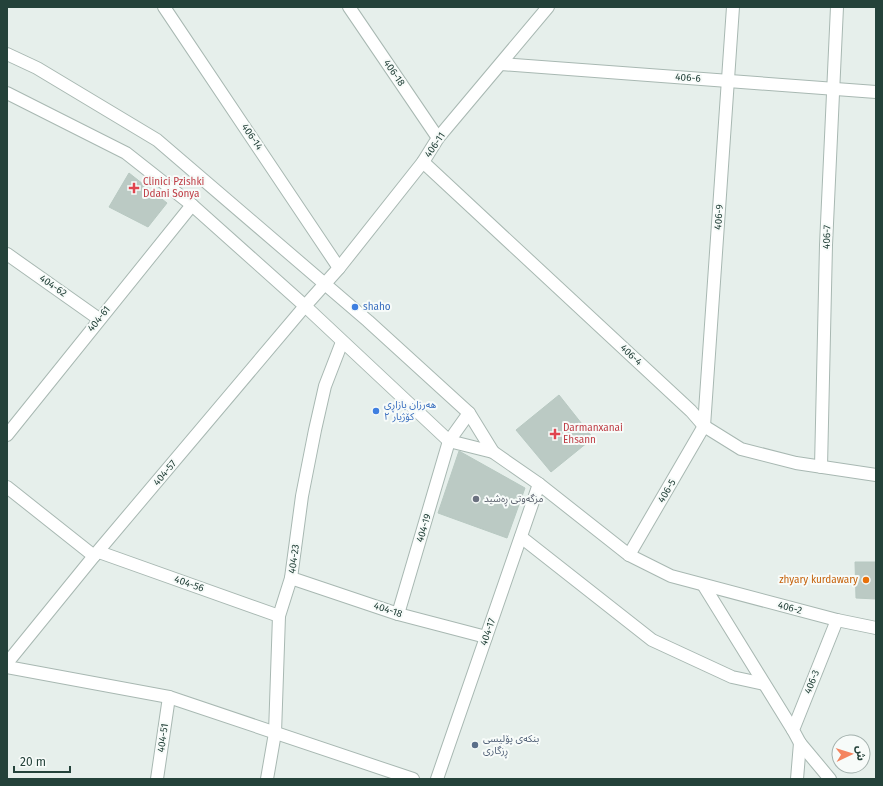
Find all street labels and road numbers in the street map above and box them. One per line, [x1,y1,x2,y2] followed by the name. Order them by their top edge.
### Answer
[381,57,407,89] street label: 406-18
[675,71,701,85] street label: 406-6
[239,122,266,153] street label: 406-14
[422,130,448,160] street label: 406-11
[712,204,726,230] street label: 406-9
[821,224,833,249] street label: 406-7
[37,272,69,300] street label: 404-62
[85,304,113,334] street label: 404-61
[618,342,645,369] street label: 406-4
[151,457,179,488] street label: 404-57
[656,477,678,505] street label: 406-5
[414,512,434,544] street label: 404-19
[286,544,302,574] street label: 404-23
[173,573,205,595] street label: 404-56
[777,599,803,617] street label: 406-2
[372,600,404,620] street label: 404-18
[478,616,498,647] street label: 404-17
[802,668,822,696] street label: 406-3
[155,723,171,753] street label: 404-51

